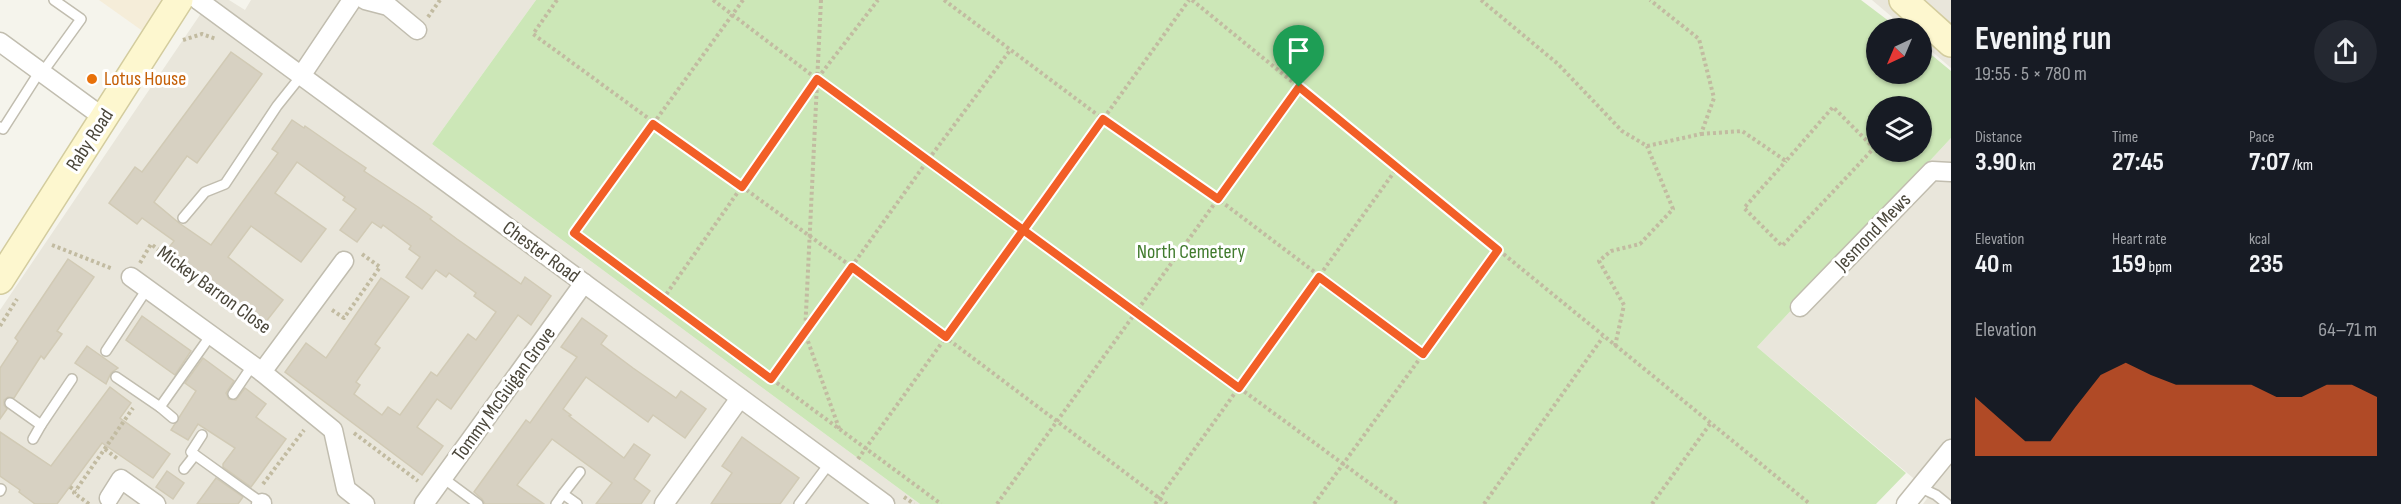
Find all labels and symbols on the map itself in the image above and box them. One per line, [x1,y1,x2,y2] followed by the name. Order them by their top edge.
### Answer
[1866,18,1932,84] north arrow
[1273,25,1324,87] pin
[104,67,186,91] place label: Lotus House
[85,72,99,86] marker: Lotus House
[61,105,119,175] street label: Raby Road
[1829,188,1916,277] street label: Jesmond Mews
[498,216,584,288] street label: Chester Road
[1137,240,1245,264] park label: North Cemetery
[153,241,275,339] street label: Mickey Barron Close
[447,322,561,466] street label: Tommy McGuigan Grove

